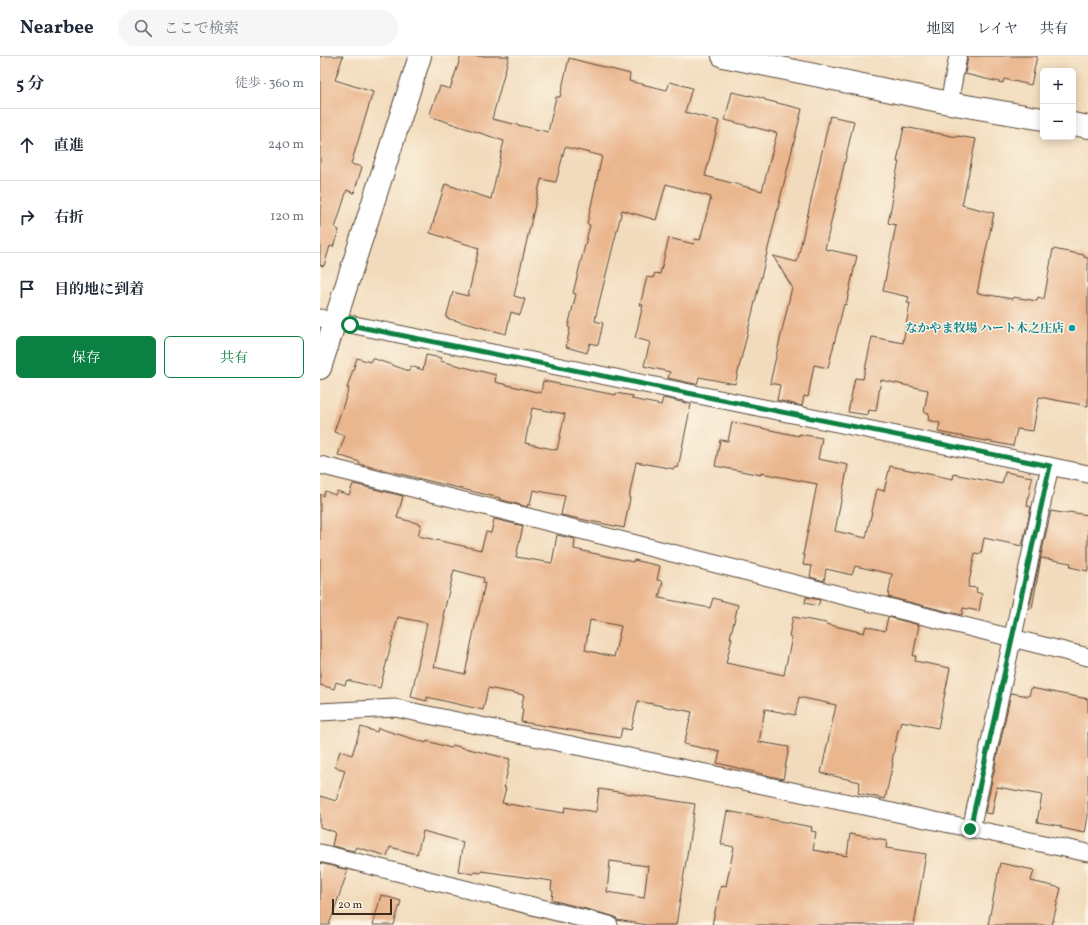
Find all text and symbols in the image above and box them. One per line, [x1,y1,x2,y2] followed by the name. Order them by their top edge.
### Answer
[118,10,398,46] search box
[20,15,94,41] text: Nearbee
[132,17,154,39] icon: search
[164,19,239,40] text: ここで検索
[927,20,955,39] text: 地図
[977,20,1018,39] text: レイヤ
[1040,20,1068,39] text: 共有
[1040,68,1076,140] map controls
[1040,68,1076,104] button: +
[16,73,45,96] text: 5 分
[235,75,304,93] text: 徒歩 · 360 m
[1040,104,1076,140] button: −
[16,134,38,156] icon: ahead
[54,136,84,157] text: 直進
[268,136,304,154] text: 240 m
[16,206,38,228] icon: right
[54,208,84,229] text: 右折
[270,208,304,226] text: 120 m
[16,278,38,300] icon: arrive
[54,280,144,301] text: 目的地に到着
[341,316,359,334] route start
[906,321,1064,337] place label: なかやま牧場 ハート木之庄店
[1067,323,1077,333] marker: なかやま牧場 ハート木之庄店
[16,336,156,378] button: 保存
[164,336,304,378] button: 共有
[961,820,979,838] route end
[332,897,392,916] scale bar
[338,898,362,913] text: 20 m

